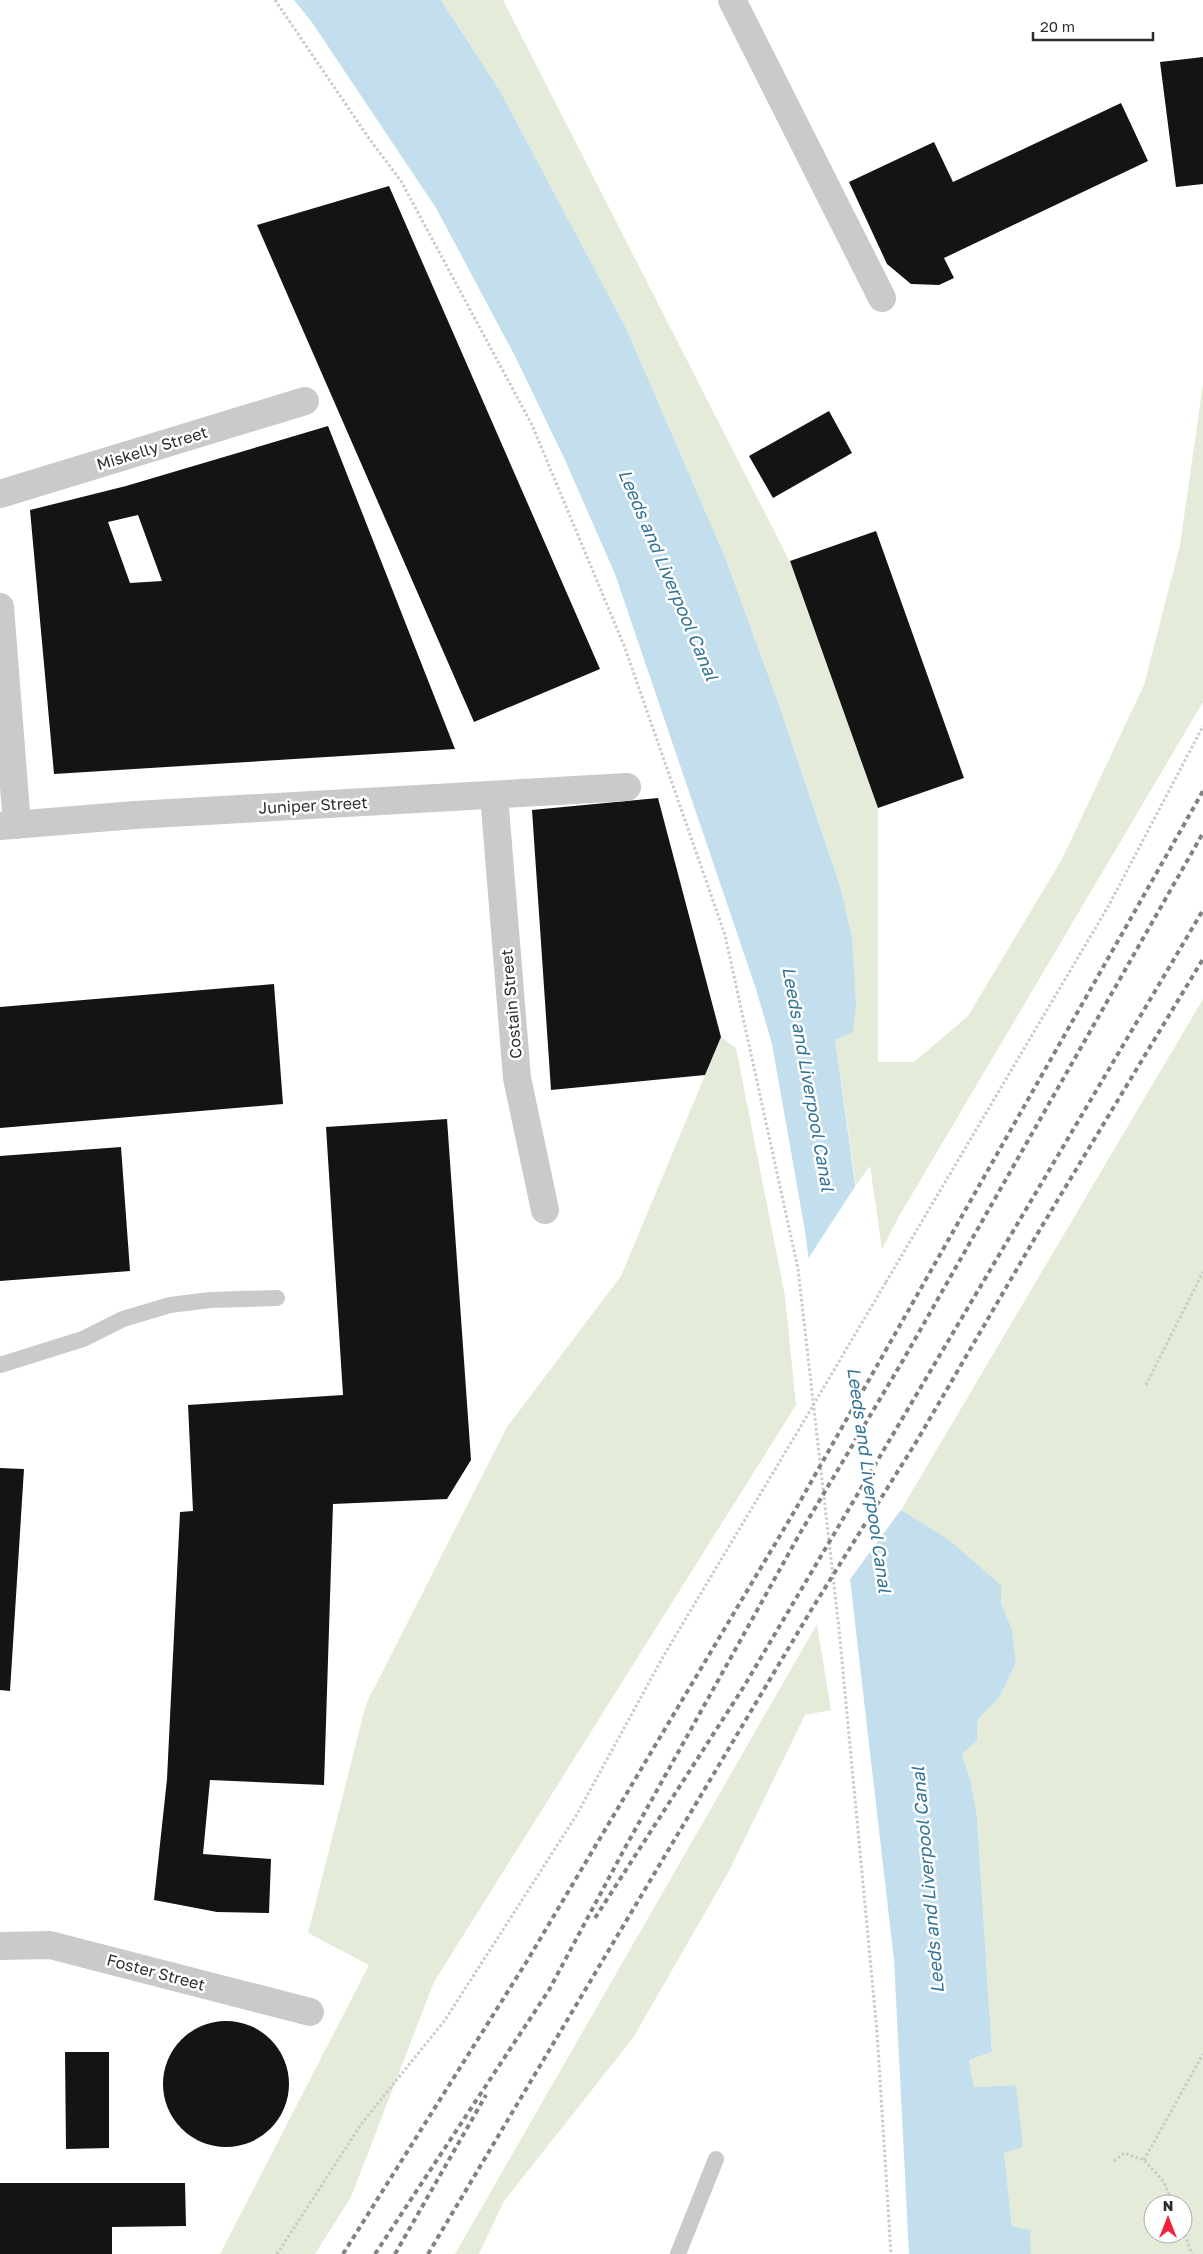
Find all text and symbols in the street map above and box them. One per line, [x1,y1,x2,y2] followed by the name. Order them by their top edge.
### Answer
[1033,10,1153,42] scale bar
[1040,17,1075,35] text: 20 m
[94,422,210,474] street label: Miskelly Street
[614,466,724,685] water label: Leeds and Liverpool Canal
[258,792,368,818] street label: Juniper Street
[496,948,526,1060] street label: Costain Street
[778,965,840,1194] water label: Leeds and Liverpool Canal
[843,1366,897,1595] water label: Leeds and Liverpool Canal
[906,1765,948,1994] water label: Leeds and Liverpool Canal
[105,1949,207,1995] street label: Foster Street
[1143,2194,1193,2244] north arrow
[1163,2197,1173,2214] text: N

